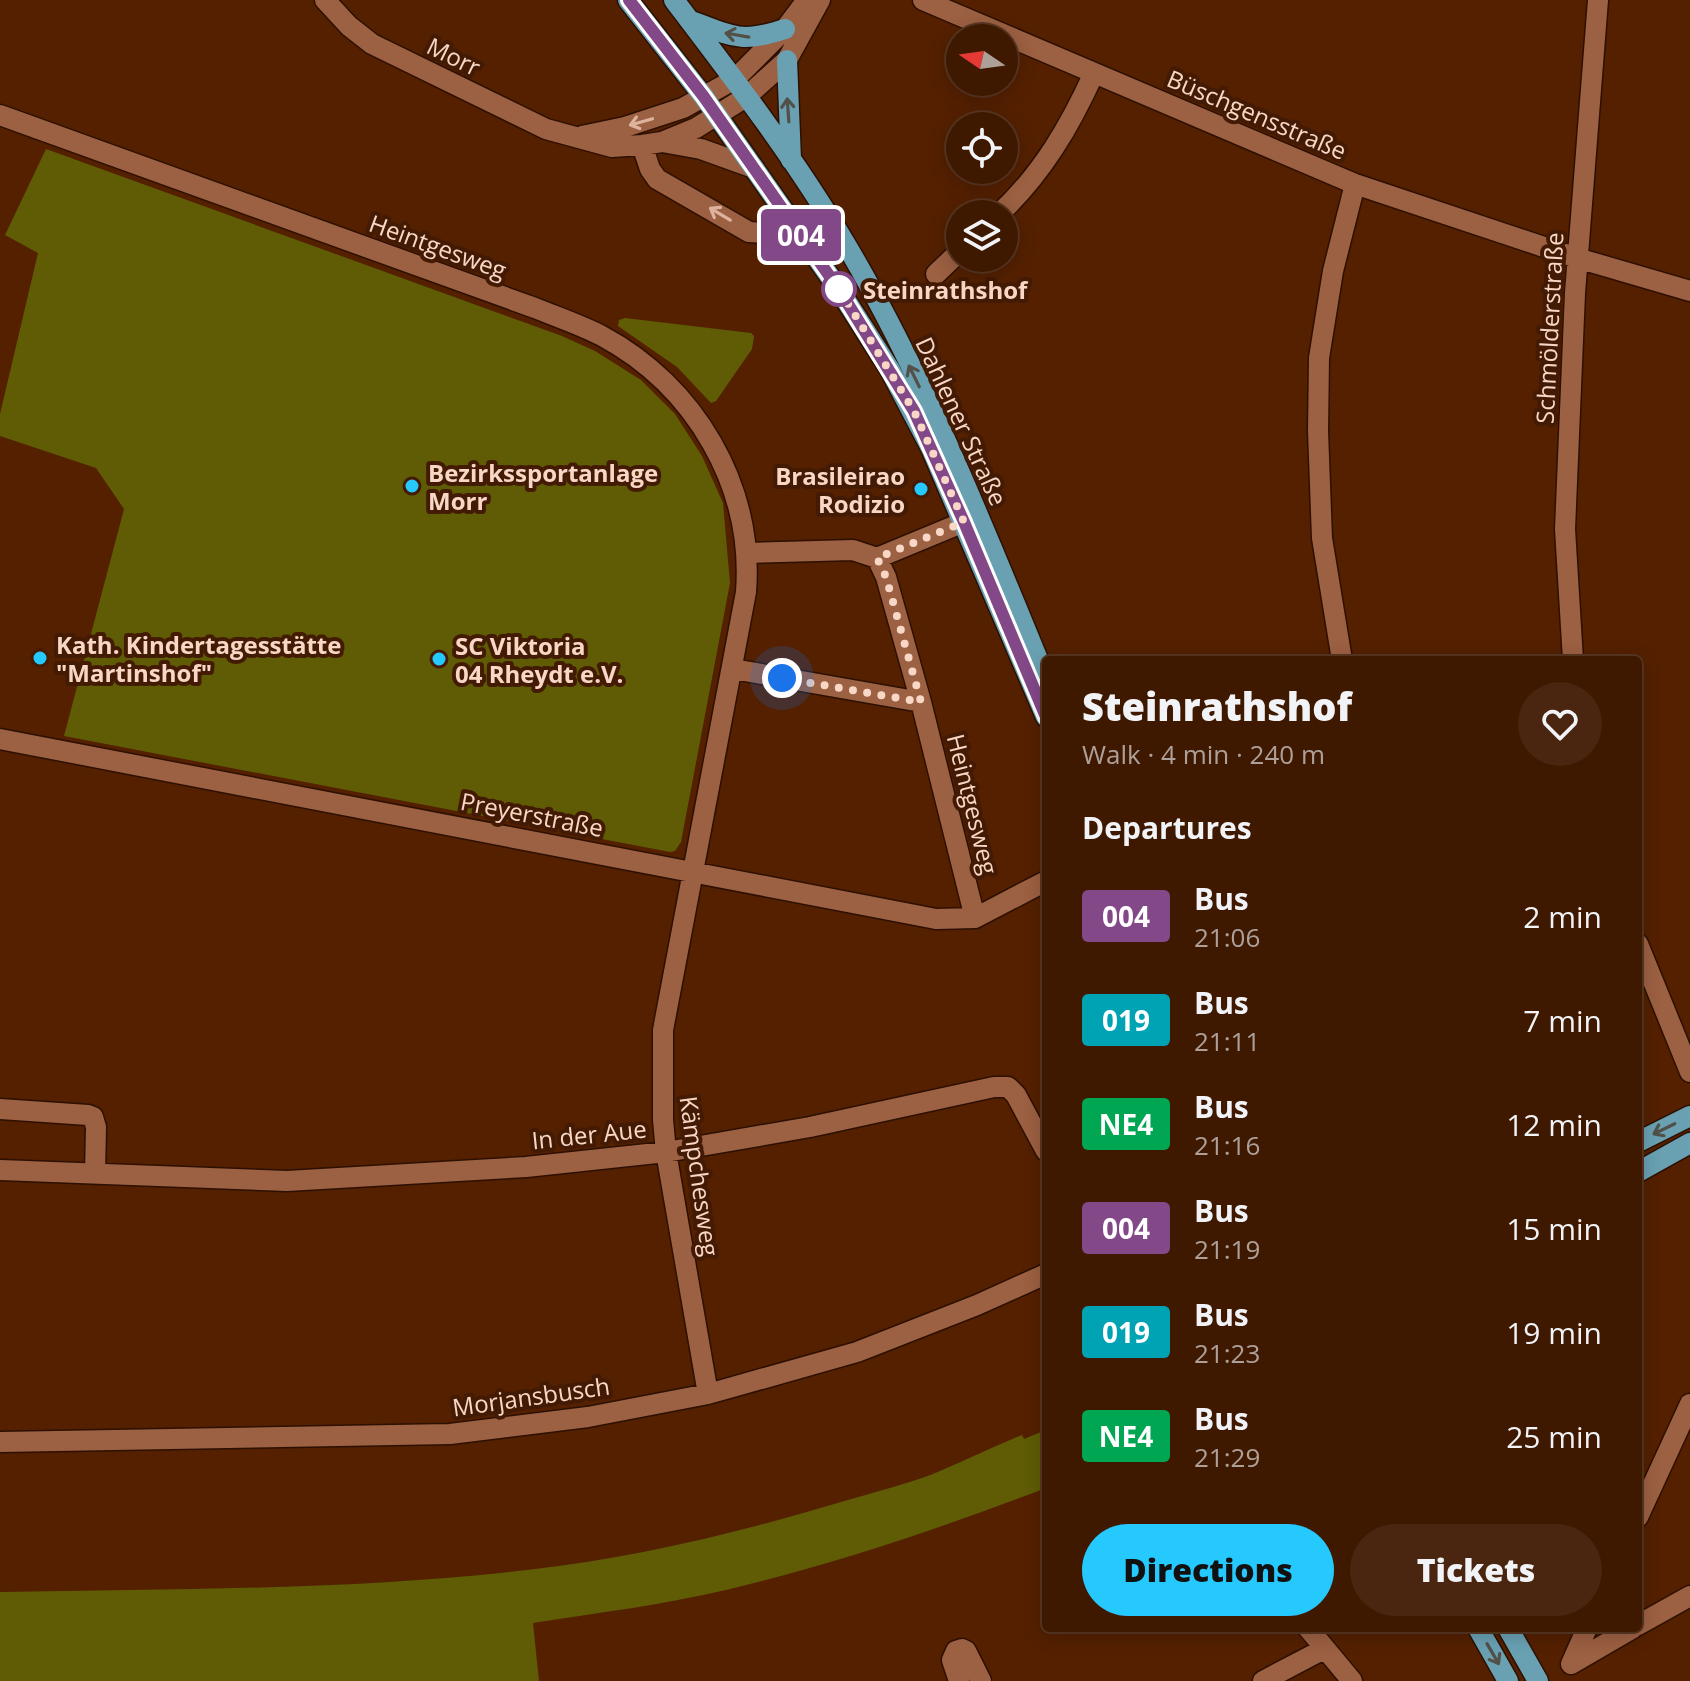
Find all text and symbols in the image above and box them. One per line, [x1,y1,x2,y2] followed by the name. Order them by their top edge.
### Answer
[946,24,1018,96] north arrow
[946,24,1018,272] map controls
[724,27,750,42] one-way arrow
[422,29,486,83] street label: Morr
[1162,61,1352,167] street label: Büschgensstraße
[780,97,795,124] one-way arrow
[946,112,1018,184] button: locate
[628,115,654,130] one-way arrow
[946,200,1018,272] button: layers
[365,206,511,286] street label: Heintgesweg
[709,206,732,222] one-way arrow
[755,209,847,261] line badge: 004
[777,216,825,254] text: 004
[1528,231,1570,425] street label: Schmölderstraße
[822,272,856,306] marker: Steinrathshof
[863,273,1029,306] place label: Steinrathshof
[908,331,1016,511] street label: Dahlener Straße
[906,364,921,388] one-way arrow
[428,456,658,517] place label: Bezirkssportanlage Morr
[775,459,905,520] place label: Brasileirao Rodizio
[403,477,421,495] marker: Bezirkssportanlage Morr
[912,480,930,498] marker: Brasileirao Rodizio
[56,628,341,689] place label: Kath. Kindertagesstätte "Martinshof"
[455,629,623,690] place label: SC Viktoria 04 Rheydt e.V.
[31,649,49,667] marker: Kath. Kindertagesstätte "Martinshof"
[430,650,448,668] marker: SC Viktoria 04 Rheydt e.V.
[762,658,802,698] your location
[1082,680,1352,732] text: Steinrathshof
[1518,682,1602,766] button: heart
[940,730,1006,878] street label: Heintgesweg
[1082,736,1325,772] text: Walk · 4 min · 240 m
[458,784,606,844] street label: Preyerstraße
[1082,807,1252,848] text: Departures
[1194,878,1249,919] text: Bus
[1523,896,1602,937] text: 2 min
[1102,897,1150,935] text: 004
[1194,919,1260,955] text: 21:06
[1194,982,1249,1023] text: Bus
[1523,1000,1602,1041] text: 7 min
[1102,1001,1150,1039] text: 019
[1194,1023,1260,1059] text: 21:11
[1194,1086,1249,1127] text: Bus
[672,1094,728,1258] street label: Kämpchesweg
[1506,1104,1602,1145] text: 12 min
[1099,1105,1153,1143] text: NE4
[530,1112,648,1156] street label: In der Aue
[1652,1122,1676,1137] one-way arrow
[1194,1127,1260,1163] text: 21:16
[1194,1190,1249,1231] text: Bus
[1506,1208,1602,1249] text: 15 min
[1102,1209,1150,1247] text: 004
[1194,1231,1260,1267] text: 21:19
[1194,1294,1249,1335] text: Bus
[1506,1312,1602,1353] text: 19 min
[1102,1313,1150,1351] text: 019
[1194,1335,1260,1371] text: 21:23
[450,1369,612,1423] street label: Morjansbusch
[1194,1398,1249,1439] text: Bus
[1506,1416,1602,1457] text: 25 min
[1099,1417,1153,1455] text: NE4
[1194,1439,1260,1475] text: 21:29
[1082,1524,1334,1616] button: Directions
[1350,1524,1602,1616] button: Tickets
[1486,1642,1501,1666] one-way arrow

